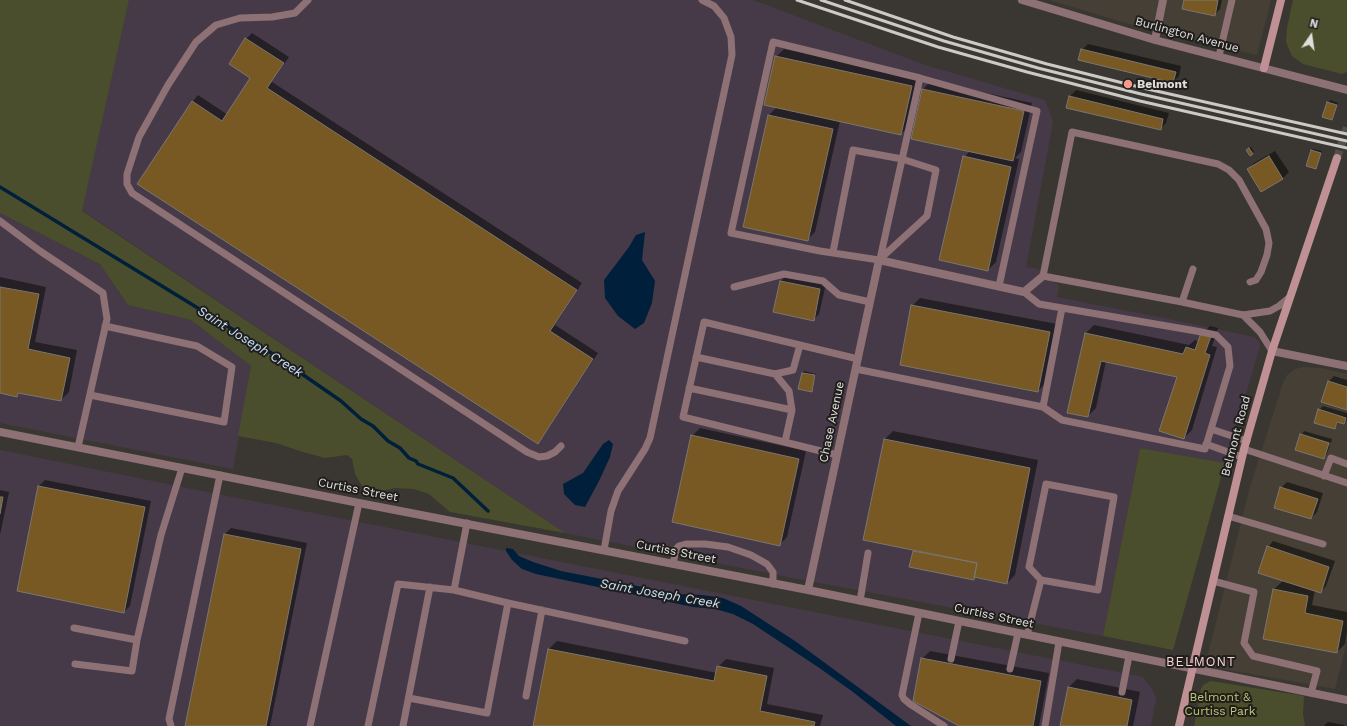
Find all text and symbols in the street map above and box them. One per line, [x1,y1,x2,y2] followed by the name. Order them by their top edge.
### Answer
[1133,14,1241,56] street label: Burlington Avenue
[1291,16,1331,56] north arrow
[1308,17,1319,31] text: N
[1137,77,1187,91] place label: Belmont
[1122,78,1134,90] marker: Belmont
[194,303,306,381] water label: Saint Joseph Creek
[816,380,848,464] street label: Chase Avenue
[1218,394,1254,478] street label: Belmont Road
[317,475,399,505] street label: Curtiss Street
[635,537,717,567] street label: Curtiss Street
[599,576,721,612] water label: Saint Joseph Creek
[953,601,1035,631] street label: Curtiss Street
[1166,654,1236,670] district label: BELMONT
[1185,690,1255,718] park label: Belmont & Curtiss Park

